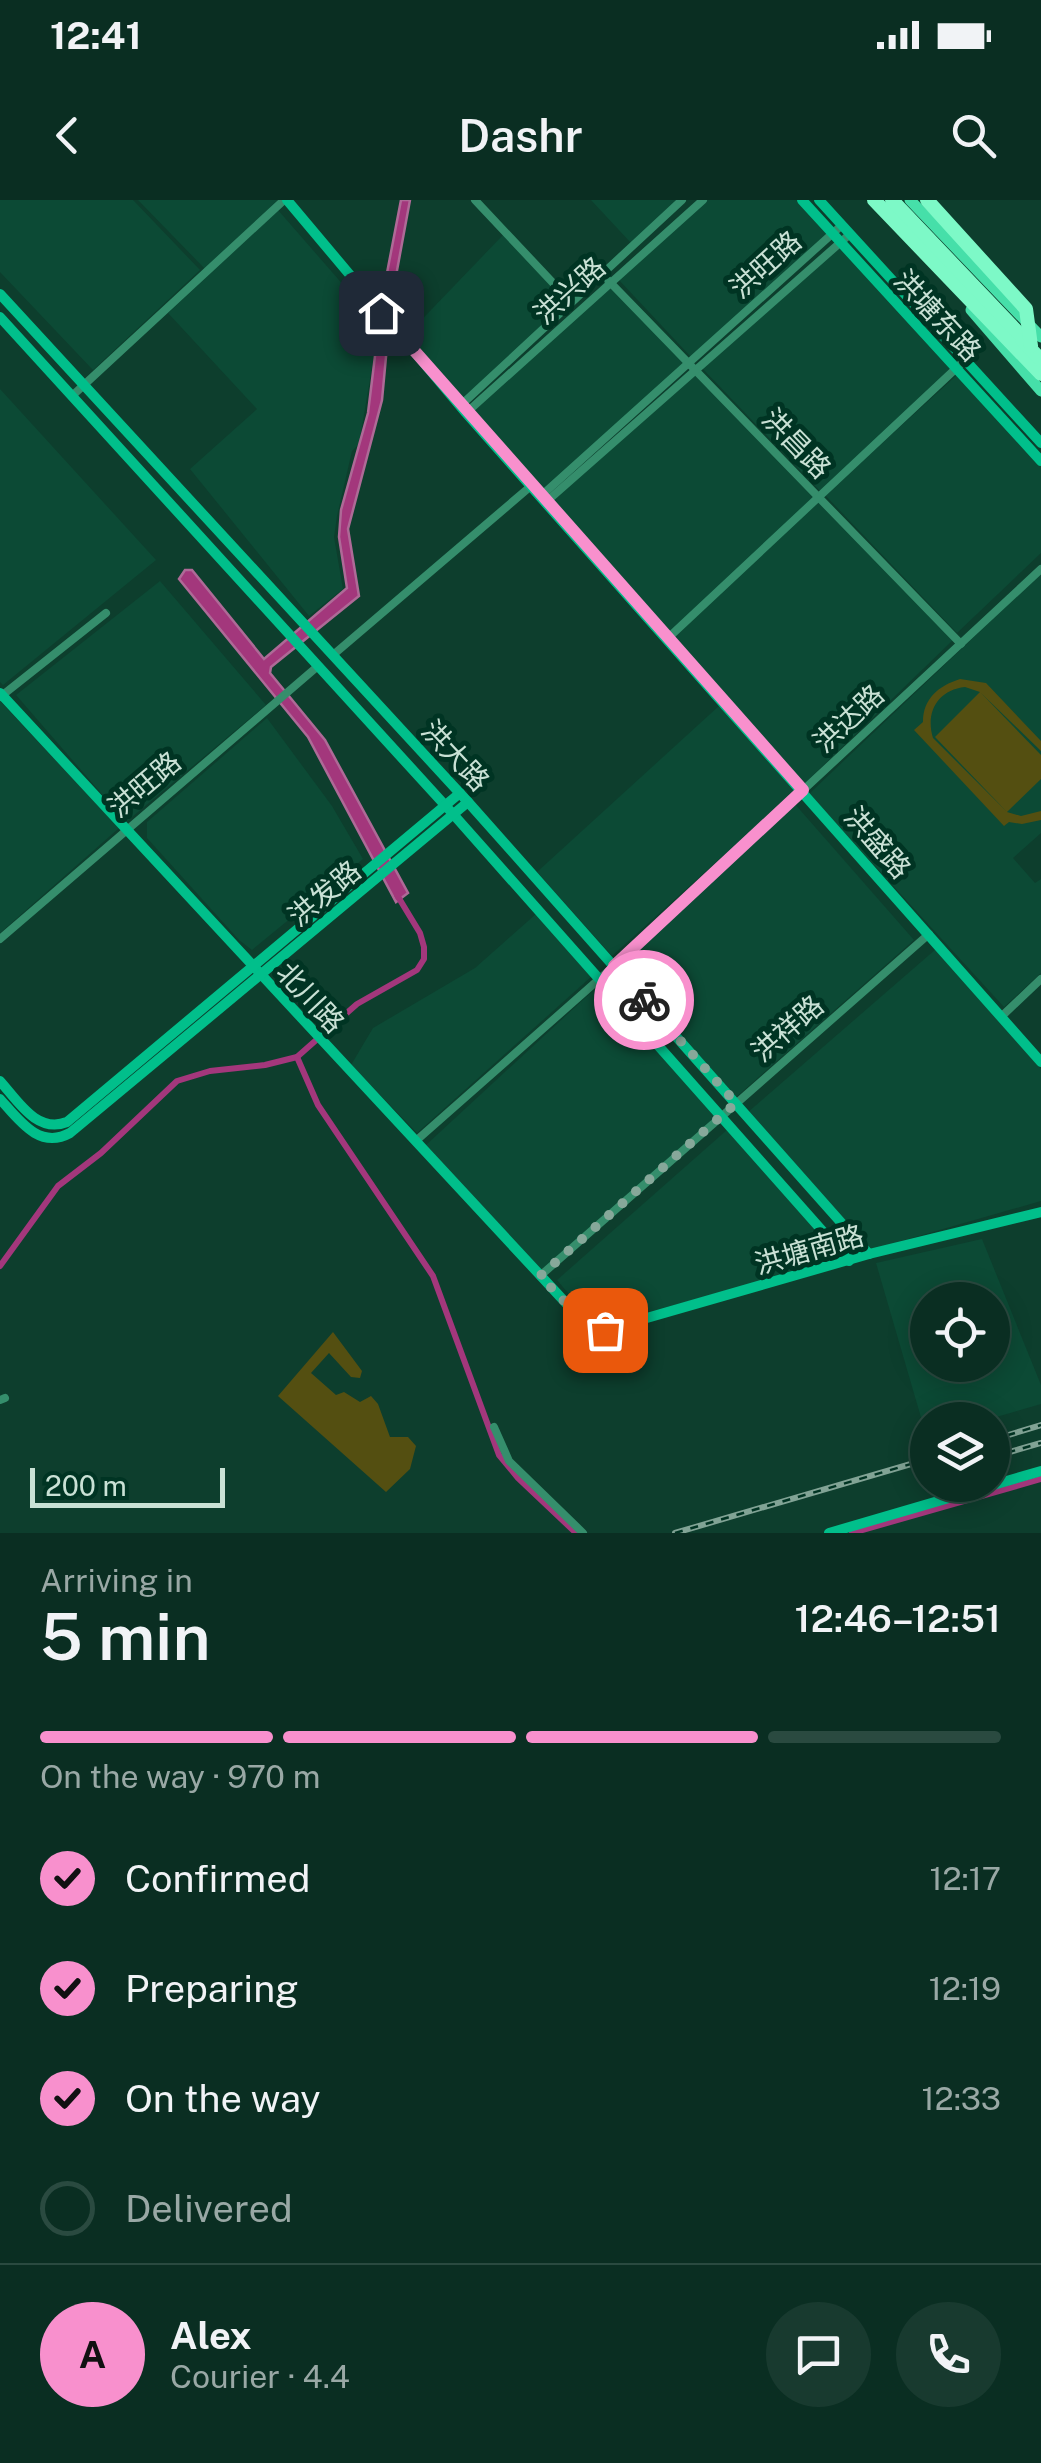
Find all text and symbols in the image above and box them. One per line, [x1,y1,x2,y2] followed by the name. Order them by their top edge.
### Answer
[50,13,142,58] text: 12:41
[40,108,95,163] icon: back
[946,108,1001,163] icon: search
[458,109,583,162] text: Dashr
[723,224,807,304] street label: 洪旺路
[527,250,611,330] street label: 洪兴路
[888,263,988,367] street label: 洪塘东路
[339,271,424,356] pin
[354,286,409,341] icon: home
[756,401,838,485] street label: 洪昌路
[806,677,890,759] street label: 洪达路
[415,713,497,797] street label: 洪大路
[101,744,187,824] street label: 洪旺路
[838,799,918,885] street label: 洪盛路
[281,853,367,933] street label: 洪发路
[594,950,694,1050] courier
[270,955,352,1039] street label: 北川路
[617,973,672,1028] icon: bike
[744,988,830,1068] street label: 洪祥路
[751,1218,867,1280] street label: 洪塘南路
[910,1282,1010,1502] map controls
[910,1282,1010,1382] button: locate
[563,1288,648,1373] pin
[578,1303,633,1358] icon: bag
[910,1402,1010,1502] button: layers
[30,1463,225,1508] scale bar
[45,1469,127,1502] text: 200 m
[40,1562,193,1599] text: Arriving in
[795,1596,1001,1641] text: 12:46–12:51
[40,1598,210,1675] text: 5 min
[40,1758,320,1795] text: On the way · 970 m
[40,1851,95,1906] icon: check
[125,1856,310,1901] text: Confirmed
[929,1860,1001,1897] text: 12:17
[40,1961,95,2016] icon: check
[125,1966,299,2011] text: Preparing
[929,1970,1001,2007] text: 12:19
[40,2071,95,2126] icon: check
[125,2076,321,2121] text: On the way
[922,2080,1001,2117] text: 12:33
[125,2186,293,2231] text: Delivered
[766,2302,871,2407] button: chat
[896,2302,1001,2407] button: phone
[170,2313,252,2358] text: Alex
[79,2332,106,2377] text: A
[170,2358,350,2395] text: Courier · 4.4

